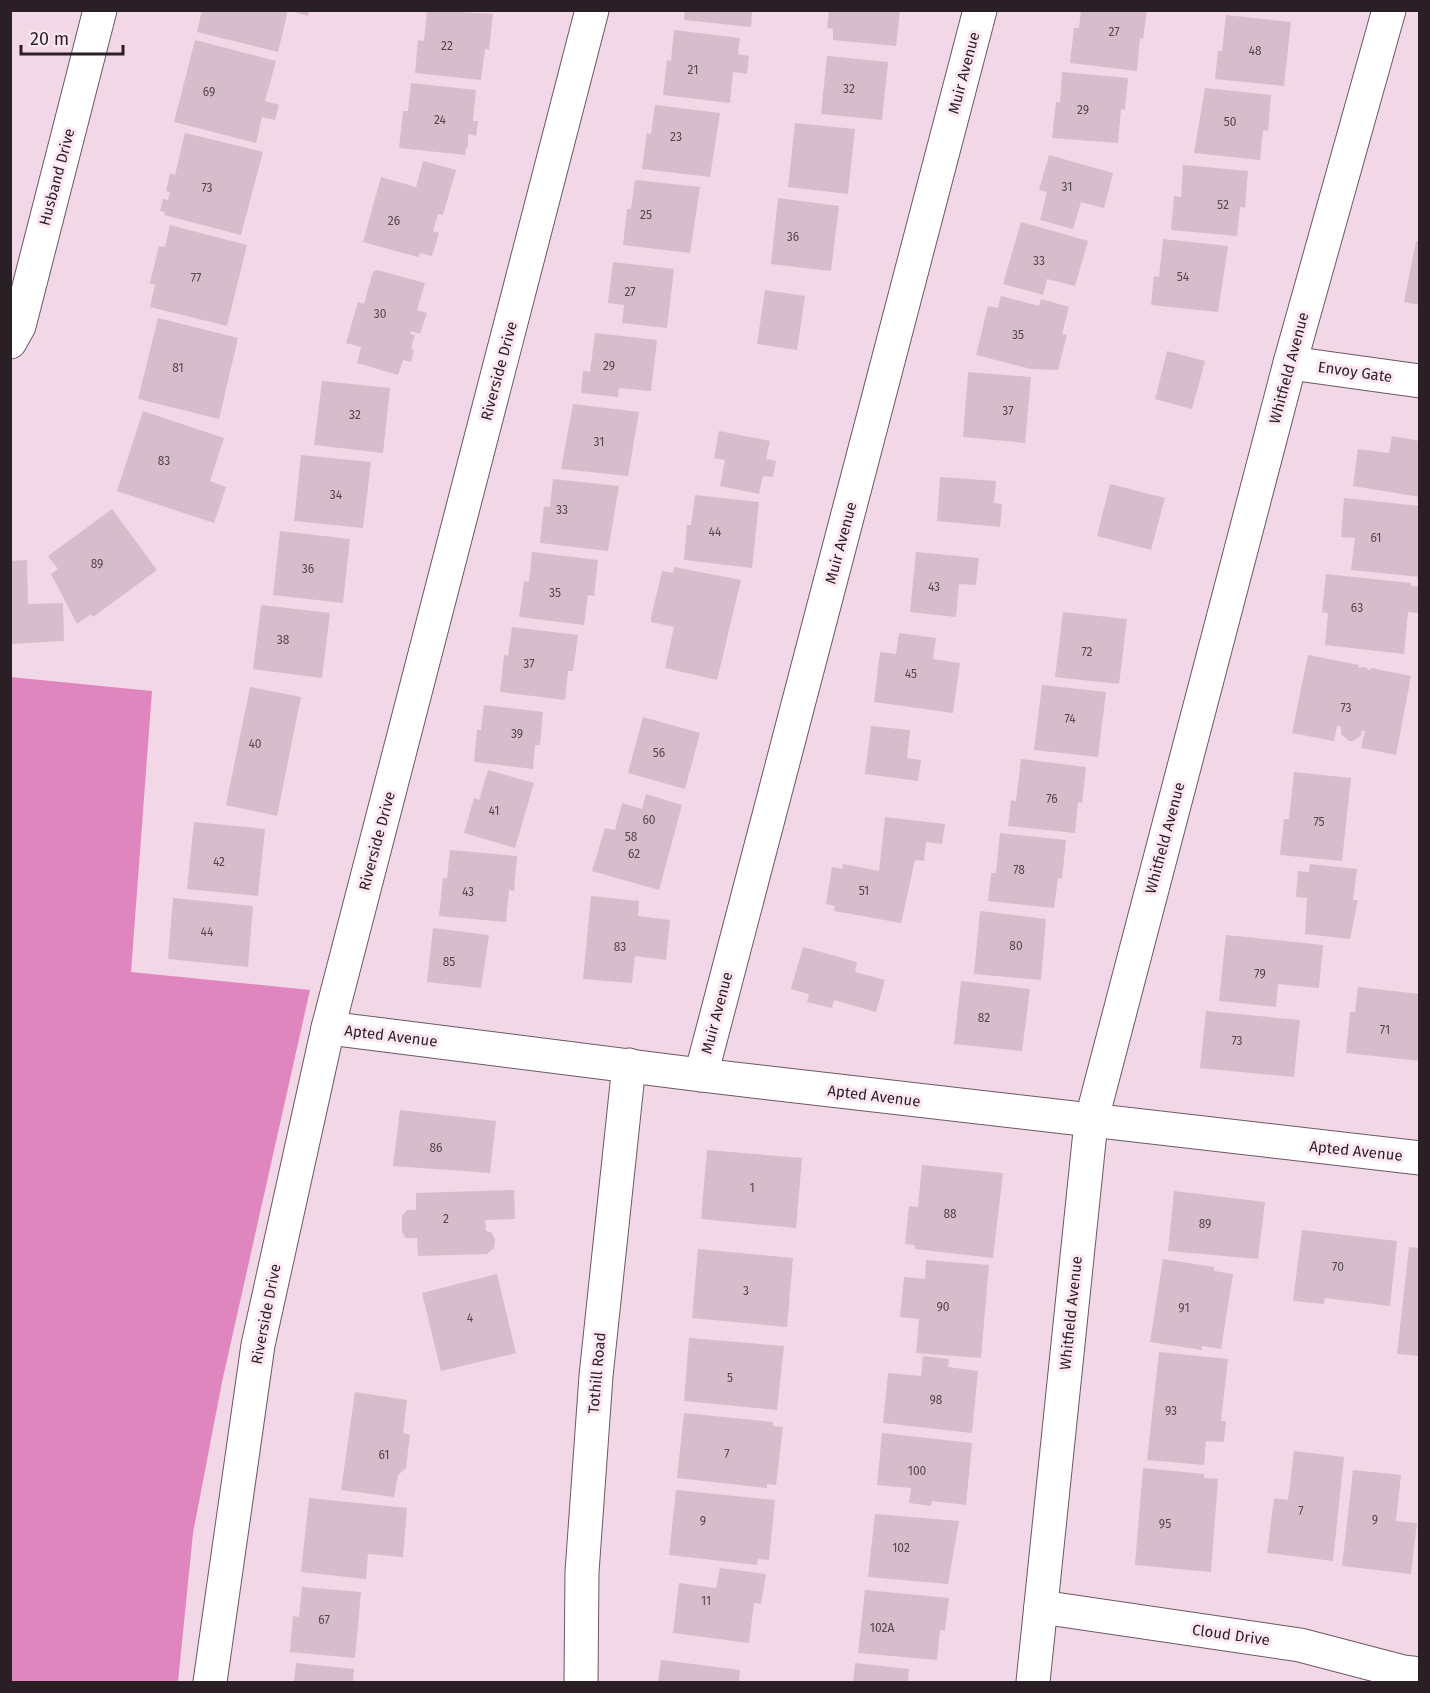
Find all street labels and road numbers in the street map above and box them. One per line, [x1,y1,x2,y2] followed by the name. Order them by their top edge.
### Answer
[944,30,984,116] street label: Muir Avenue
[35,126,79,228] street label: Husband Drive
[1265,310,1313,426] street label: Whitfield Avenue
[477,319,521,423] street label: Riverside Drive
[1317,358,1393,386] street label: Envoy Gate
[821,500,861,586] street label: Muir Avenue
[1141,780,1189,896] street label: Whitfield Avenue
[355,789,399,893] street label: Riverside Drive
[697,970,737,1056] street label: Muir Avenue
[343,1021,439,1051] street label: Apted Avenue
[826,1081,922,1111] street label: Apted Avenue
[1309,1137,1403,1165] street label: Apted Avenue
[1056,1255,1086,1371] street label: Whitfield Avenue
[247,1262,285,1366] street label: Riverside Drive
[584,1332,610,1414] street label: Tothill Road
[1191,1621,1271,1649] street label: Cloud Drive

